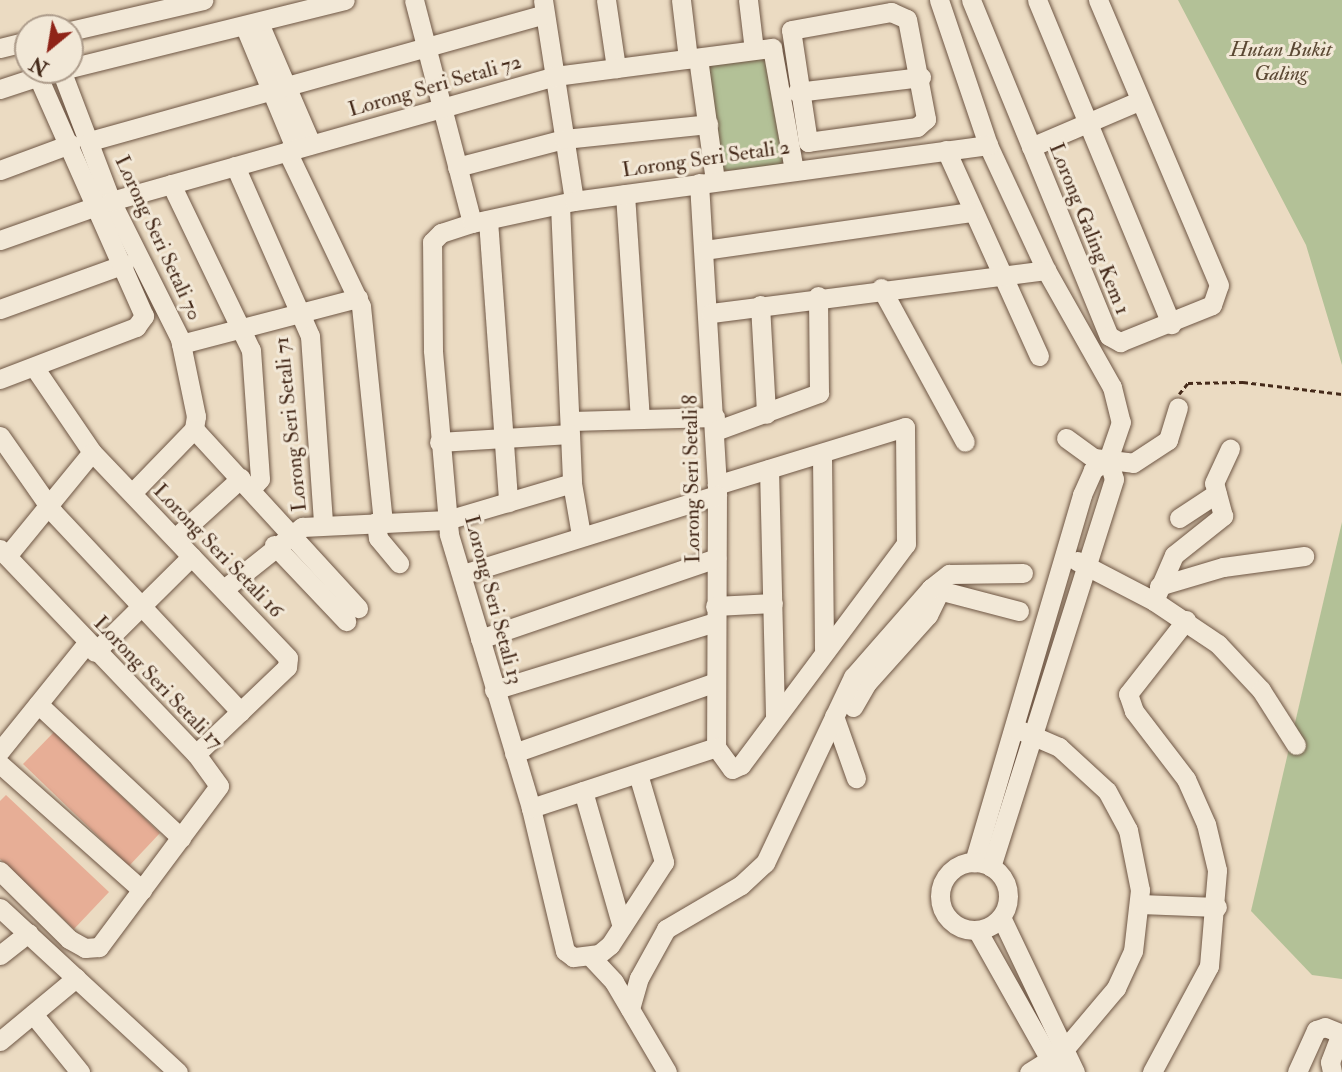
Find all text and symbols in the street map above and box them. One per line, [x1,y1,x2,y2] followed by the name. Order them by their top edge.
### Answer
[14,14,84,84] north arrow
[1230,37,1332,87] park label: Hutan Bukit Galing
[346,49,524,123] street label: Lorong Seri Setali 72
[26,51,53,80] text: N
[621,135,791,183] street label: Lorong Seri Setali 2
[1043,139,1135,319] street label: Lorong Galing Kem 1
[109,152,207,324] street label: Lorong Seri Setali 70
[269,335,313,513] street label: Lorong Seri Setali 71
[678,395,706,563] street label: Lorong Seri Setali 8
[148,479,288,623] street label: Lorong Seri Setali 16
[458,513,528,687] street label: Lorong Seri Setali 13
[88,611,228,755] street label: Lorong Seri Setali 17

